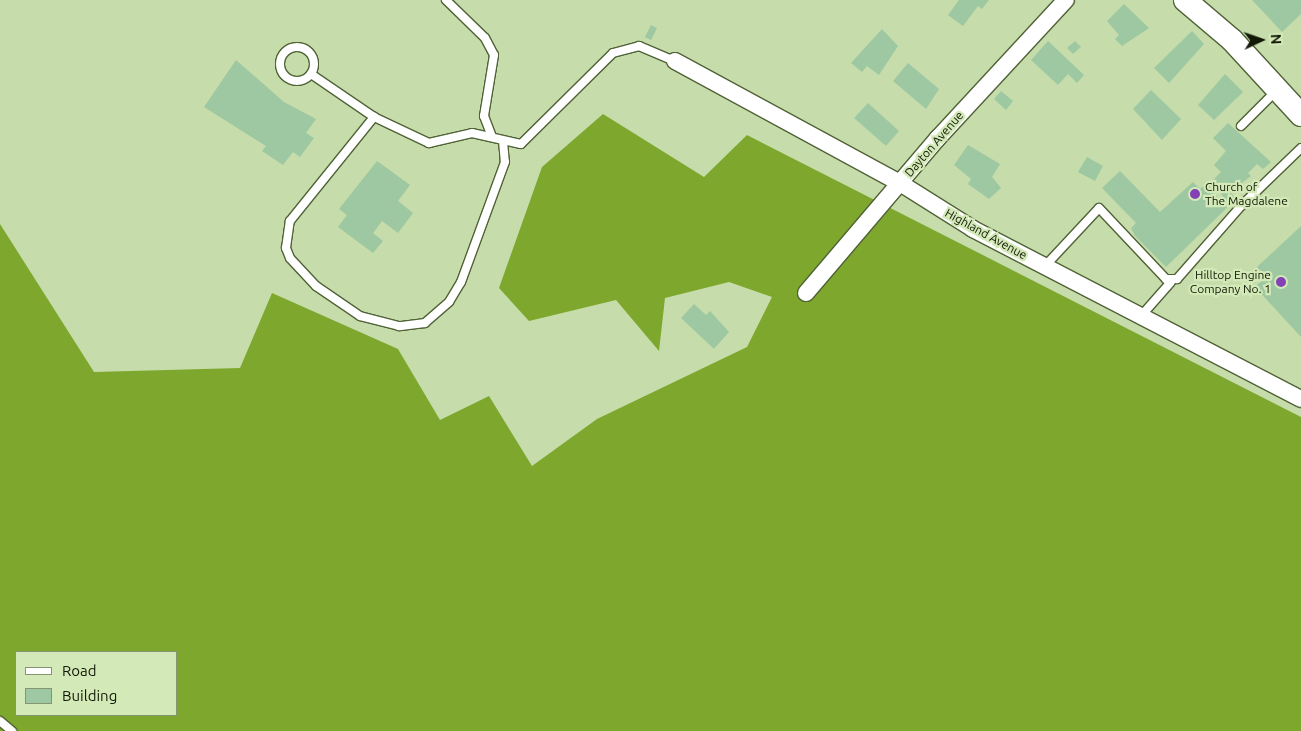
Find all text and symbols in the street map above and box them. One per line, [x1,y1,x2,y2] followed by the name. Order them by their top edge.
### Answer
[1236,15,1286,65] north arrow
[1268,34,1284,45] text: N
[902,108,966,180] street label: Dayton Avenue
[1205,180,1288,208] place label: Church of The Magdalene
[1189,188,1201,200] marker: Church of The Magdalene
[943,206,1029,262] street label: Highland Avenue
[1190,268,1271,296] place label: Hilltop Engine Company No. 1
[1275,276,1287,288] marker: Hilltop Engine Company No. 1
[15,651,178,716] legend
[62,662,97,679] text: Road
[62,687,117,704] text: Building

